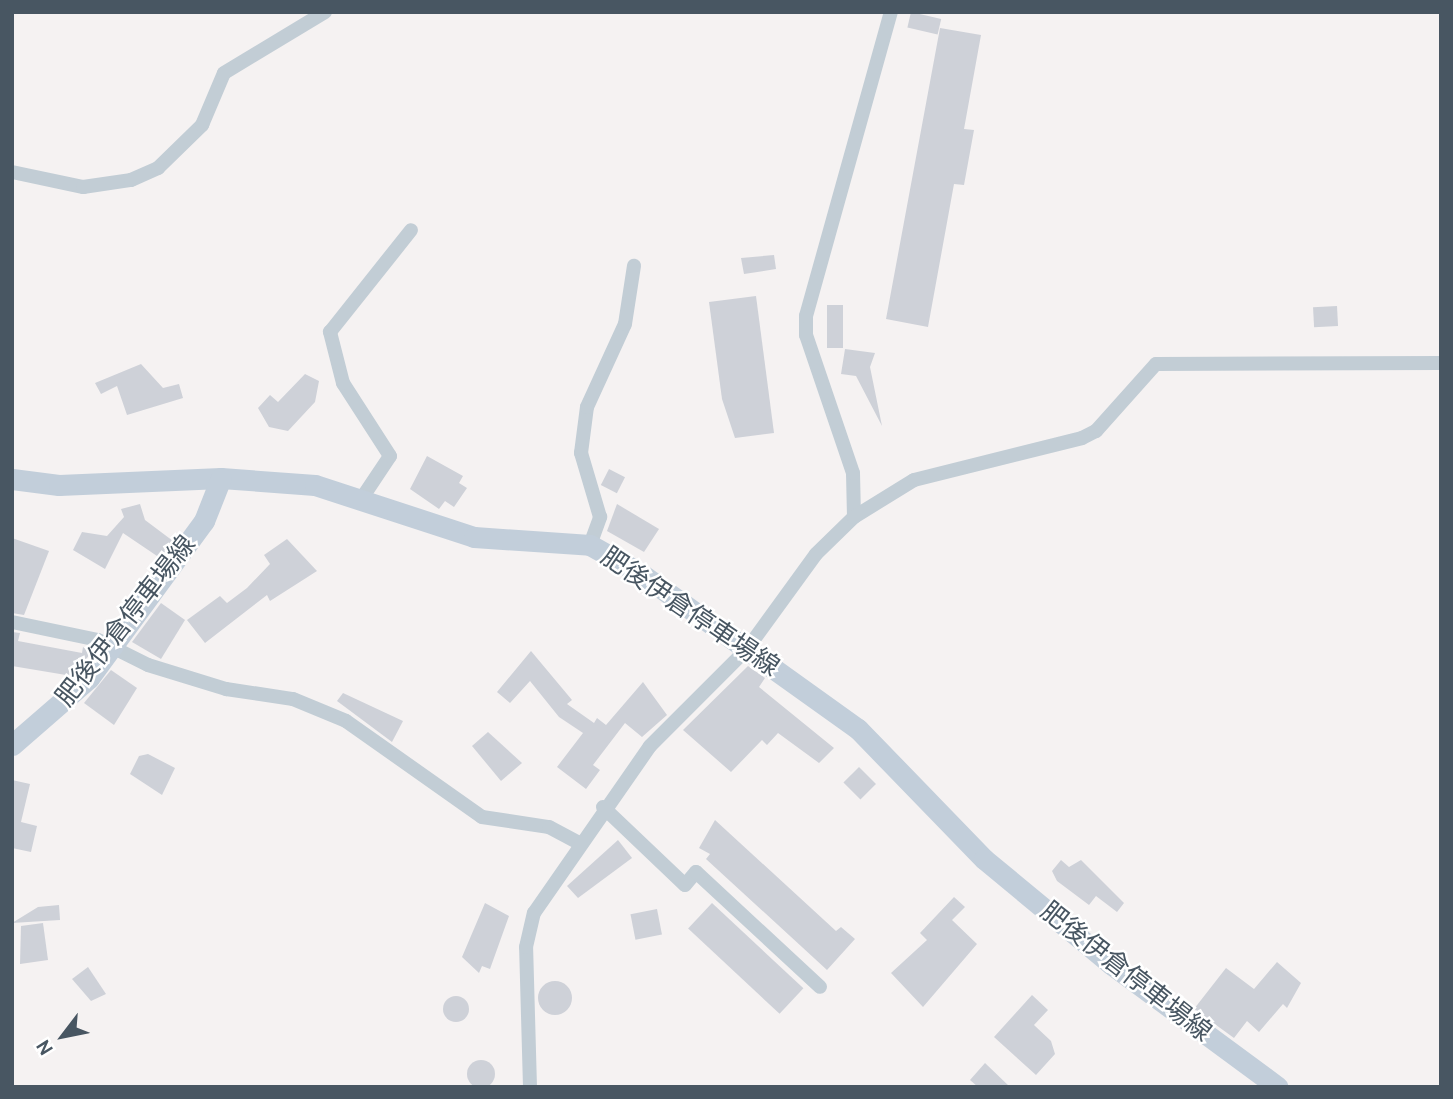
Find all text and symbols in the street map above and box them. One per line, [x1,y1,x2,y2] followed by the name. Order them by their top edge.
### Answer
[50,529,202,713] street label: 肥後伊倉停車場線
[595,541,785,683] street label: 肥後伊倉停車場線
[1034,896,1218,1048] street label: 肥後伊倉停車場線
[28,1001,98,1071] north arrow
[31,1036,58,1059] text: N

